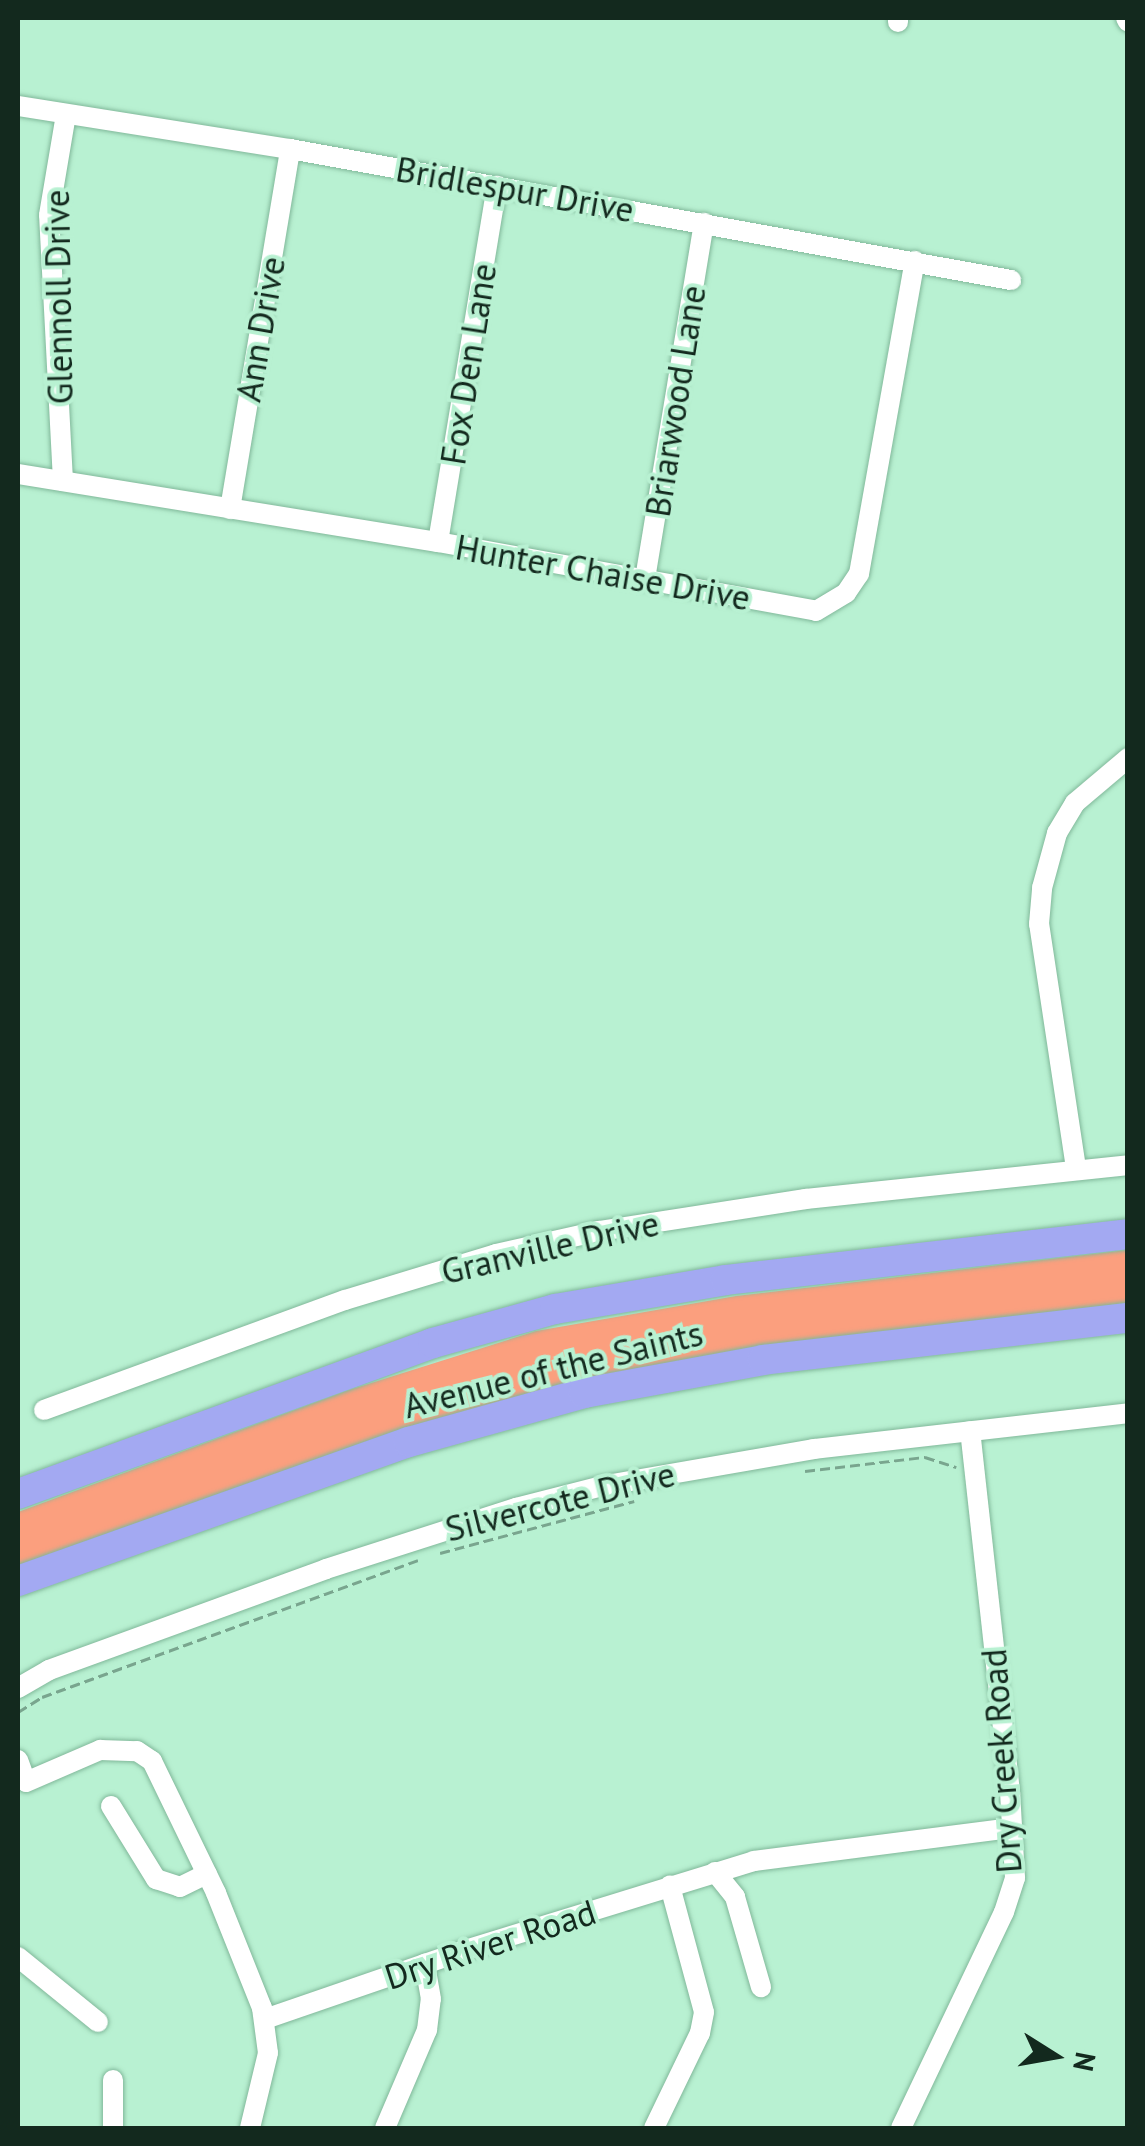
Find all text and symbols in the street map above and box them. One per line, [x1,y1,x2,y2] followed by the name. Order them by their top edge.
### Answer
[393,147,637,231] street label: Bridlespur Drive
[35,189,81,405] street label: Glennoll Drive
[227,253,293,405] street label: Ann Drive
[431,260,505,468] street label: Fox Den Lane
[636,282,714,520] street label: Briarwood Lane
[453,525,753,619] street label: Hunter Chaise Drive
[437,1202,663,1292] street label: Granville Drive
[399,1312,707,1426] street label: Avenue of the Saints
[441,1452,679,1550] street label: Silvercote Drive
[972,1646,1030,1876] street label: Dry Creek Road
[379,1890,601,1998] street label: Dry River Road
[1005,2006,1105,2106] north arrow
[1065,2049,1105,2074] text: N

